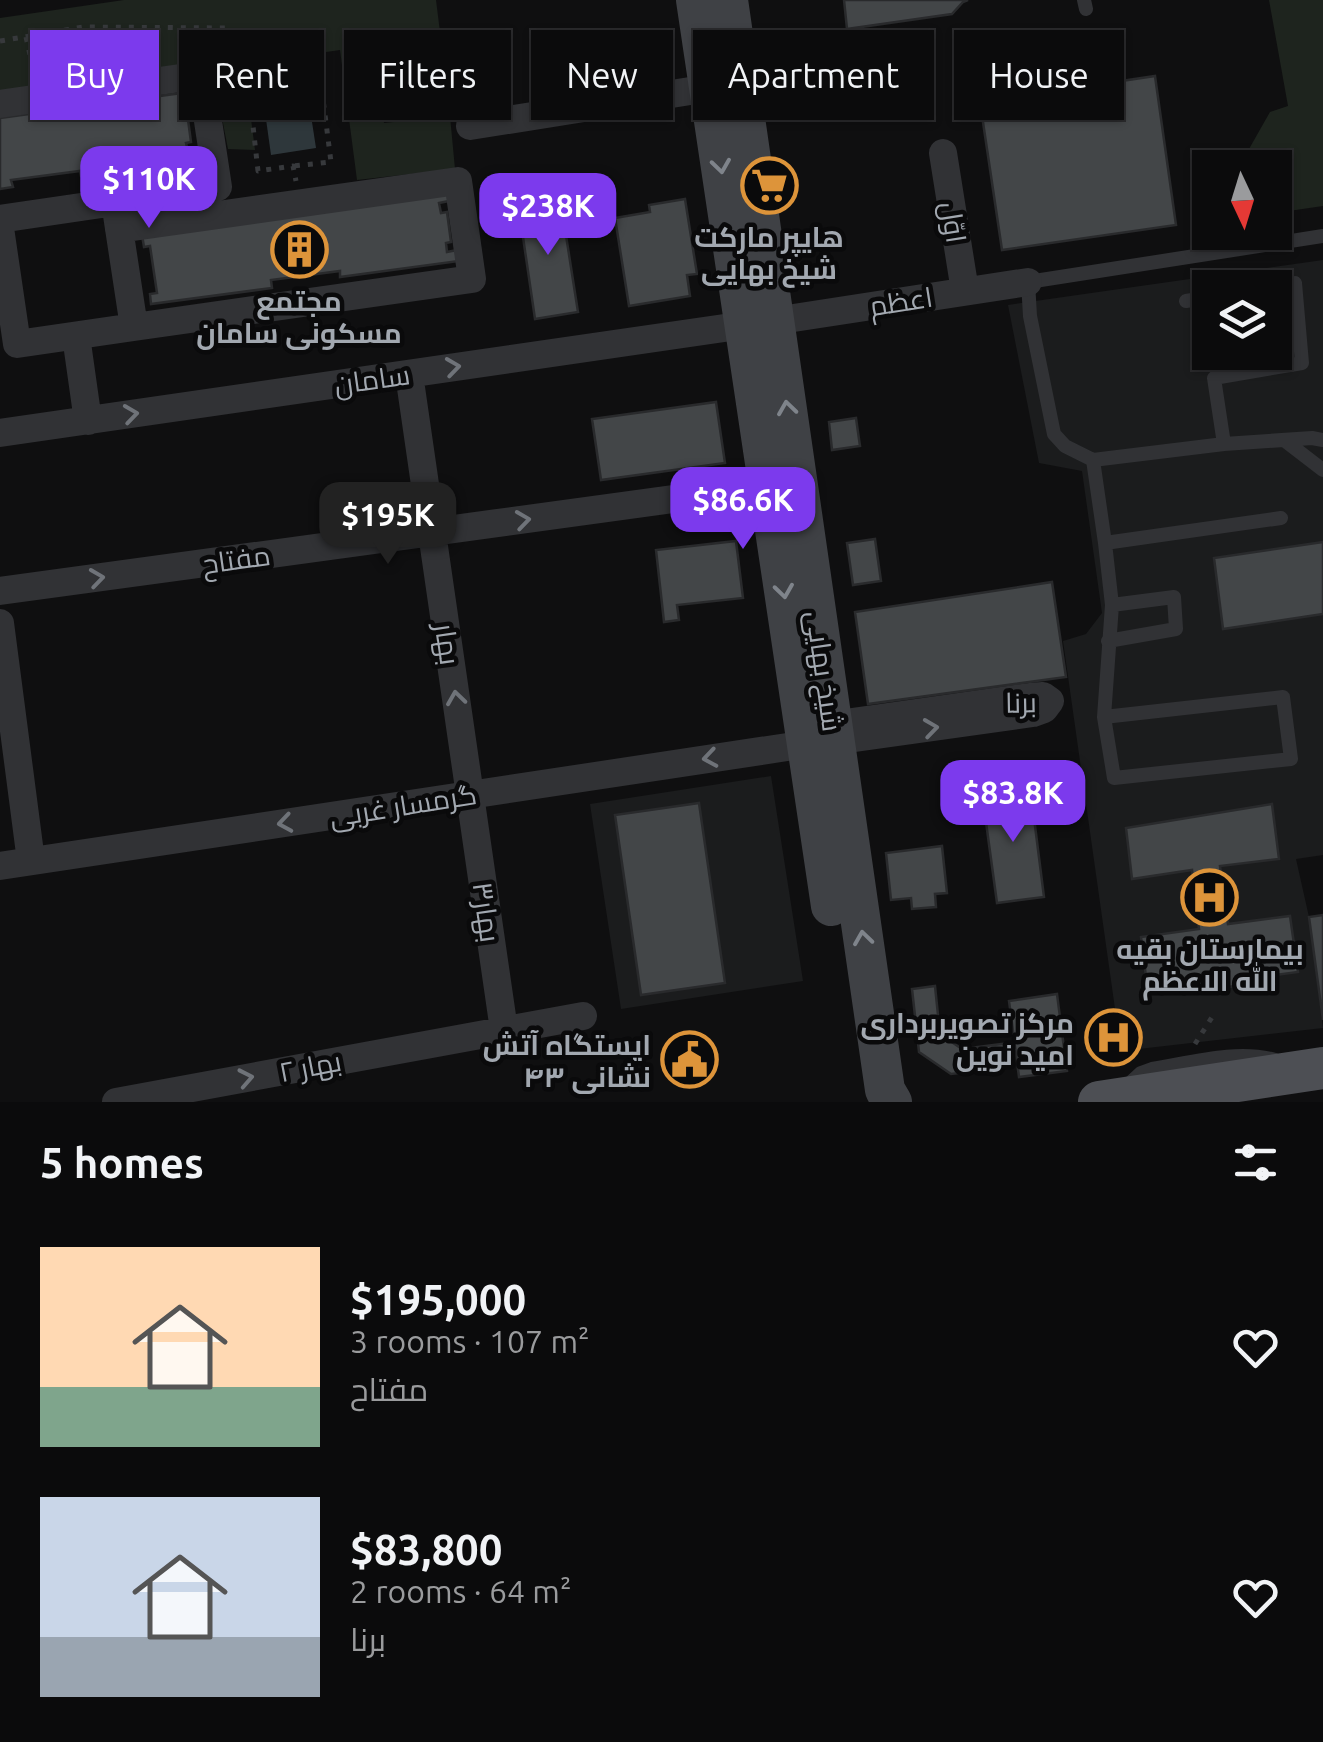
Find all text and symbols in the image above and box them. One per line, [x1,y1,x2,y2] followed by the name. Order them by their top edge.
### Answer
[30,30,159,120] chip: Buy
[179,30,324,120] chip: Rent
[344,30,511,120] chip: Filters
[531,30,673,120] chip: New
[693,30,934,120] chip: Apartment
[954,30,1124,120] chip: House
[79,146,219,231] pin: $110K
[1192,150,1292,250] north arrow
[1192,150,1292,370] map controls
[739,155,799,215] supermarket icon: هایپر مارکت شیخ بهایی
[709,157,730,174] one-way arrow
[102,160,196,196] text: $110K
[478,173,618,258] pin: $238K
[501,187,595,223] text: $238K
[933,199,973,245] street label: اوّل
[269,219,329,279] building icon: مجتمع مسکونی سامان
[694,221,844,288] place label: هایپر مارکت شیخ بهایی
[1192,270,1292,370] button: layers
[867,281,936,326] street label: اعظم
[196,285,402,350] place label: مجتمع مسکونی سامان
[332,358,412,402] street label: سامان
[444,358,461,379] one-way arrow
[777,400,798,417] one-way arrow
[123,405,139,426] one-way arrow
[662,467,824,552] pin: $86.6K
[692,481,794,517] text: $86.6K
[318,482,458,567] pin: $195K
[341,496,435,532] text: $195K
[515,510,531,531] one-way arrow
[200,539,273,583] street label: مفتاح
[89,568,105,589] one-way arrow
[773,583,794,599] one-way arrow
[797,609,849,734] street label: شیخ بهایی
[427,619,466,667] street label: بهار
[1005,686,1037,719] street label: برنا
[446,690,467,706] one-way arrow
[923,718,939,739] one-way arrow
[702,747,719,768] one-way arrow
[932,760,1094,845] pin: $83.8K
[962,774,1064,810] text: $83.8K
[327,778,479,834] street label: گرمسار غربی
[277,811,293,832] one-way arrow
[1180,867,1240,927] hospital icon: بیمارستان بقیه الله الاعظم
[465,880,507,944] street label: بهار۳
[854,929,875,946] one-way arrow
[1116,933,1304,1001] place label: بیمارستان بقیه الله الاعظم
[860,1007,1074,1072] place label: مرکز تصویربرداری امید نوین
[1083,1008,1143,1068] hospital icon: مرکز تصویربرداری امید نوین
[483,1029,651,1094] place label: ایستگاه آتش نشانی ۴۳
[660,1030,720,1090] public building icon: ایستگاه آتش نشانی ۴۳
[276,1045,344,1089] street label: بهار ۲
[238,1068,255,1089] one-way arrow
[1228,1135,1283,1190] icon: filters
[40,1139,204,1186] text: 5 homes
[350,1276,526,1323] text: $195,000
[120,1287,240,1407] icon: home
[1228,1320,1283,1375] icon: heart
[350,1323,590,1359] text: 3 rooms · 107 m²
[350,1371,428,1407] text: مفتاح
[350,1526,502,1573] text: $83,800
[120,1537,240,1657] icon: home
[1228,1570,1283,1625] icon: heart
[350,1573,571,1609] text: 2 rooms · 64 m²
[350,1621,386,1657] text: برنا

